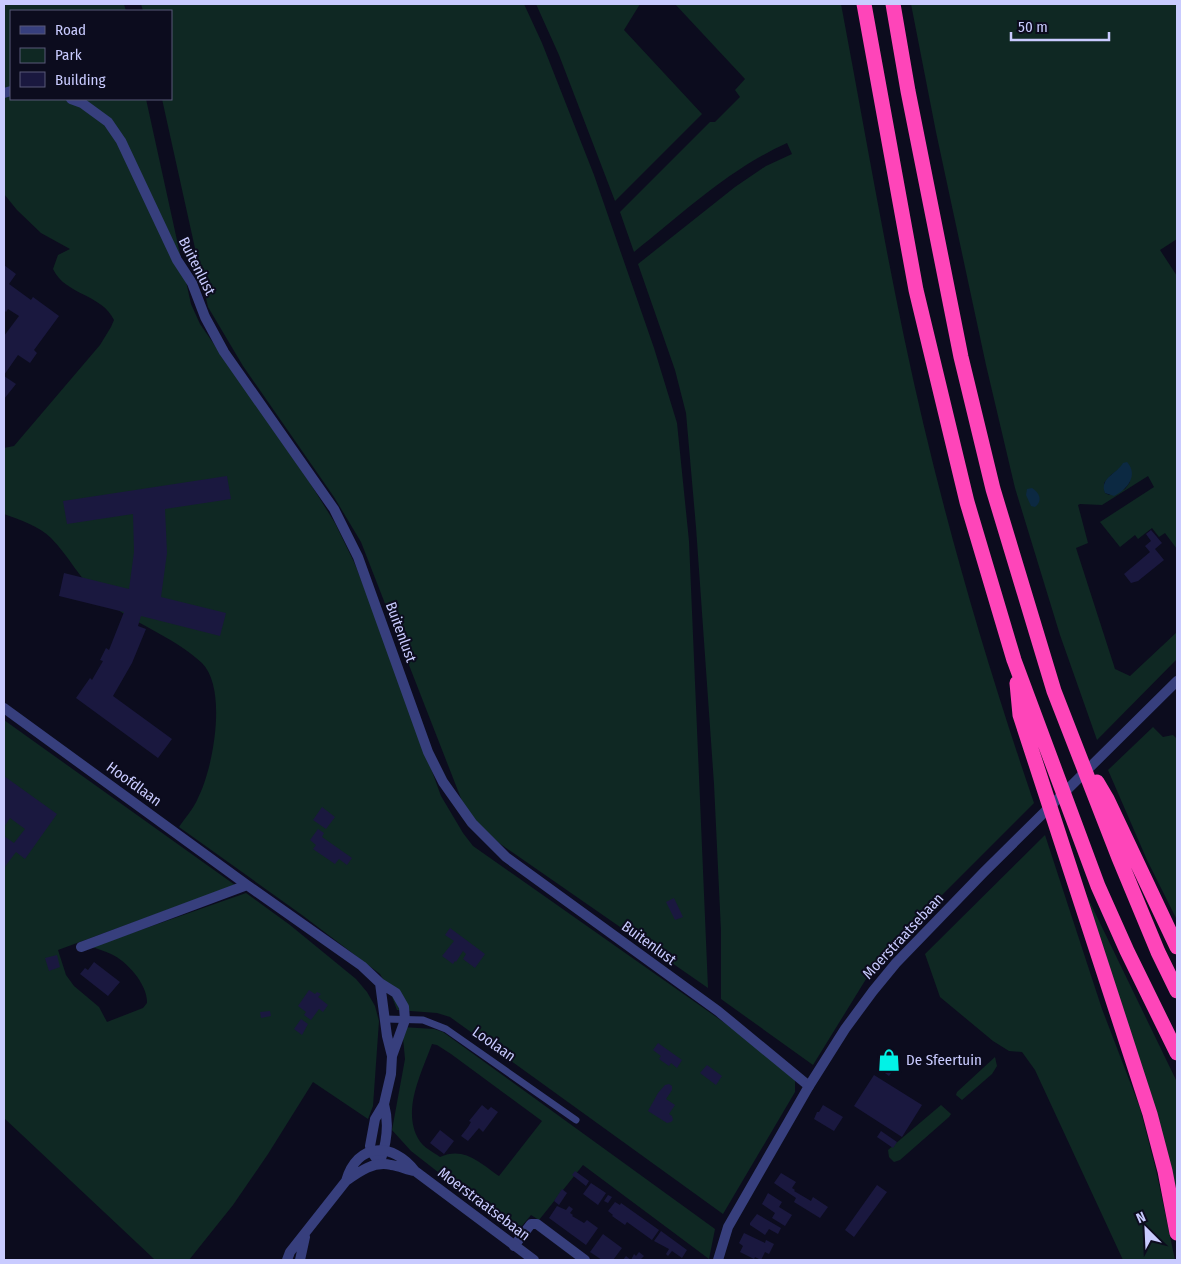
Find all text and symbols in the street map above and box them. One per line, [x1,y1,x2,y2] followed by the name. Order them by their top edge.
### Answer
[10,10,172,100] legend
[1011,10,1108,42] scale bar
[1018,18,1048,36] text: 50 m
[55,21,86,39] text: Road
[55,46,82,64] text: Park
[55,71,106,89] text: Building
[175,234,219,298] street label: Buitenlust
[382,599,420,665] street label: Buitenlust
[103,758,165,810] street label: Hoofdlaan
[859,889,947,983] street label: Moerstraatsebaan
[618,917,680,969] street label: Buitenlust
[469,1023,519,1065] street label: Loolaan
[876,1047,902,1073] shop icon: De Sfeertuin
[906,1051,982,1069] place label: De Sfeertuin
[434,1163,534,1245] street label: Moerstraatsebaan
[1121,1204,1171,1254] north arrow
[1134,1208,1148,1227] text: N

